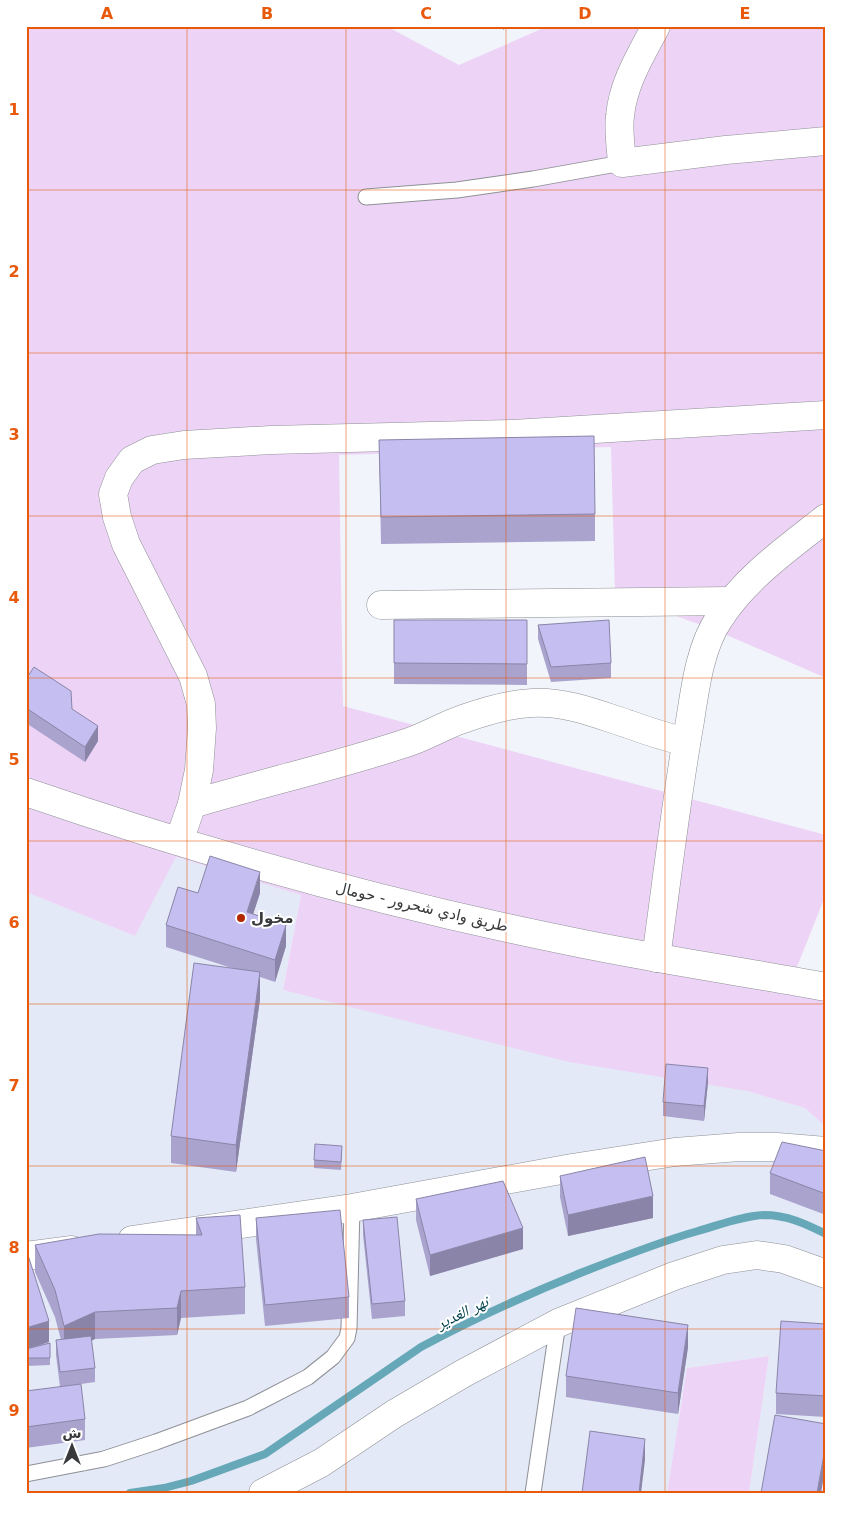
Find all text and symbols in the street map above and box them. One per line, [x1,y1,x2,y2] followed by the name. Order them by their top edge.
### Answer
[101,4,114,23] text: A
[261,4,273,23] text: B
[420,4,432,23] text: C
[578,4,592,23] text: D
[740,4,750,23] text: E
[8,100,20,119] text: 1
[8,262,20,281] text: 2
[8,425,20,444] text: 3
[8,588,20,607] text: 4
[8,750,20,769] text: 5
[334,878,510,937] street label: طريق وادي شحرور - حومال
[251,909,294,927] place label: مخول
[235,912,247,924] marker: مخول
[8,913,20,932] text: 6
[8,1076,20,1095] text: 7
[8,1238,20,1257] text: 8
[432,1291,494,1334] water label: نهر الغدير
[8,1401,20,1420] text: 9
[48,1422,98,1472] north arrow
[62,1425,82,1441] text: ش

